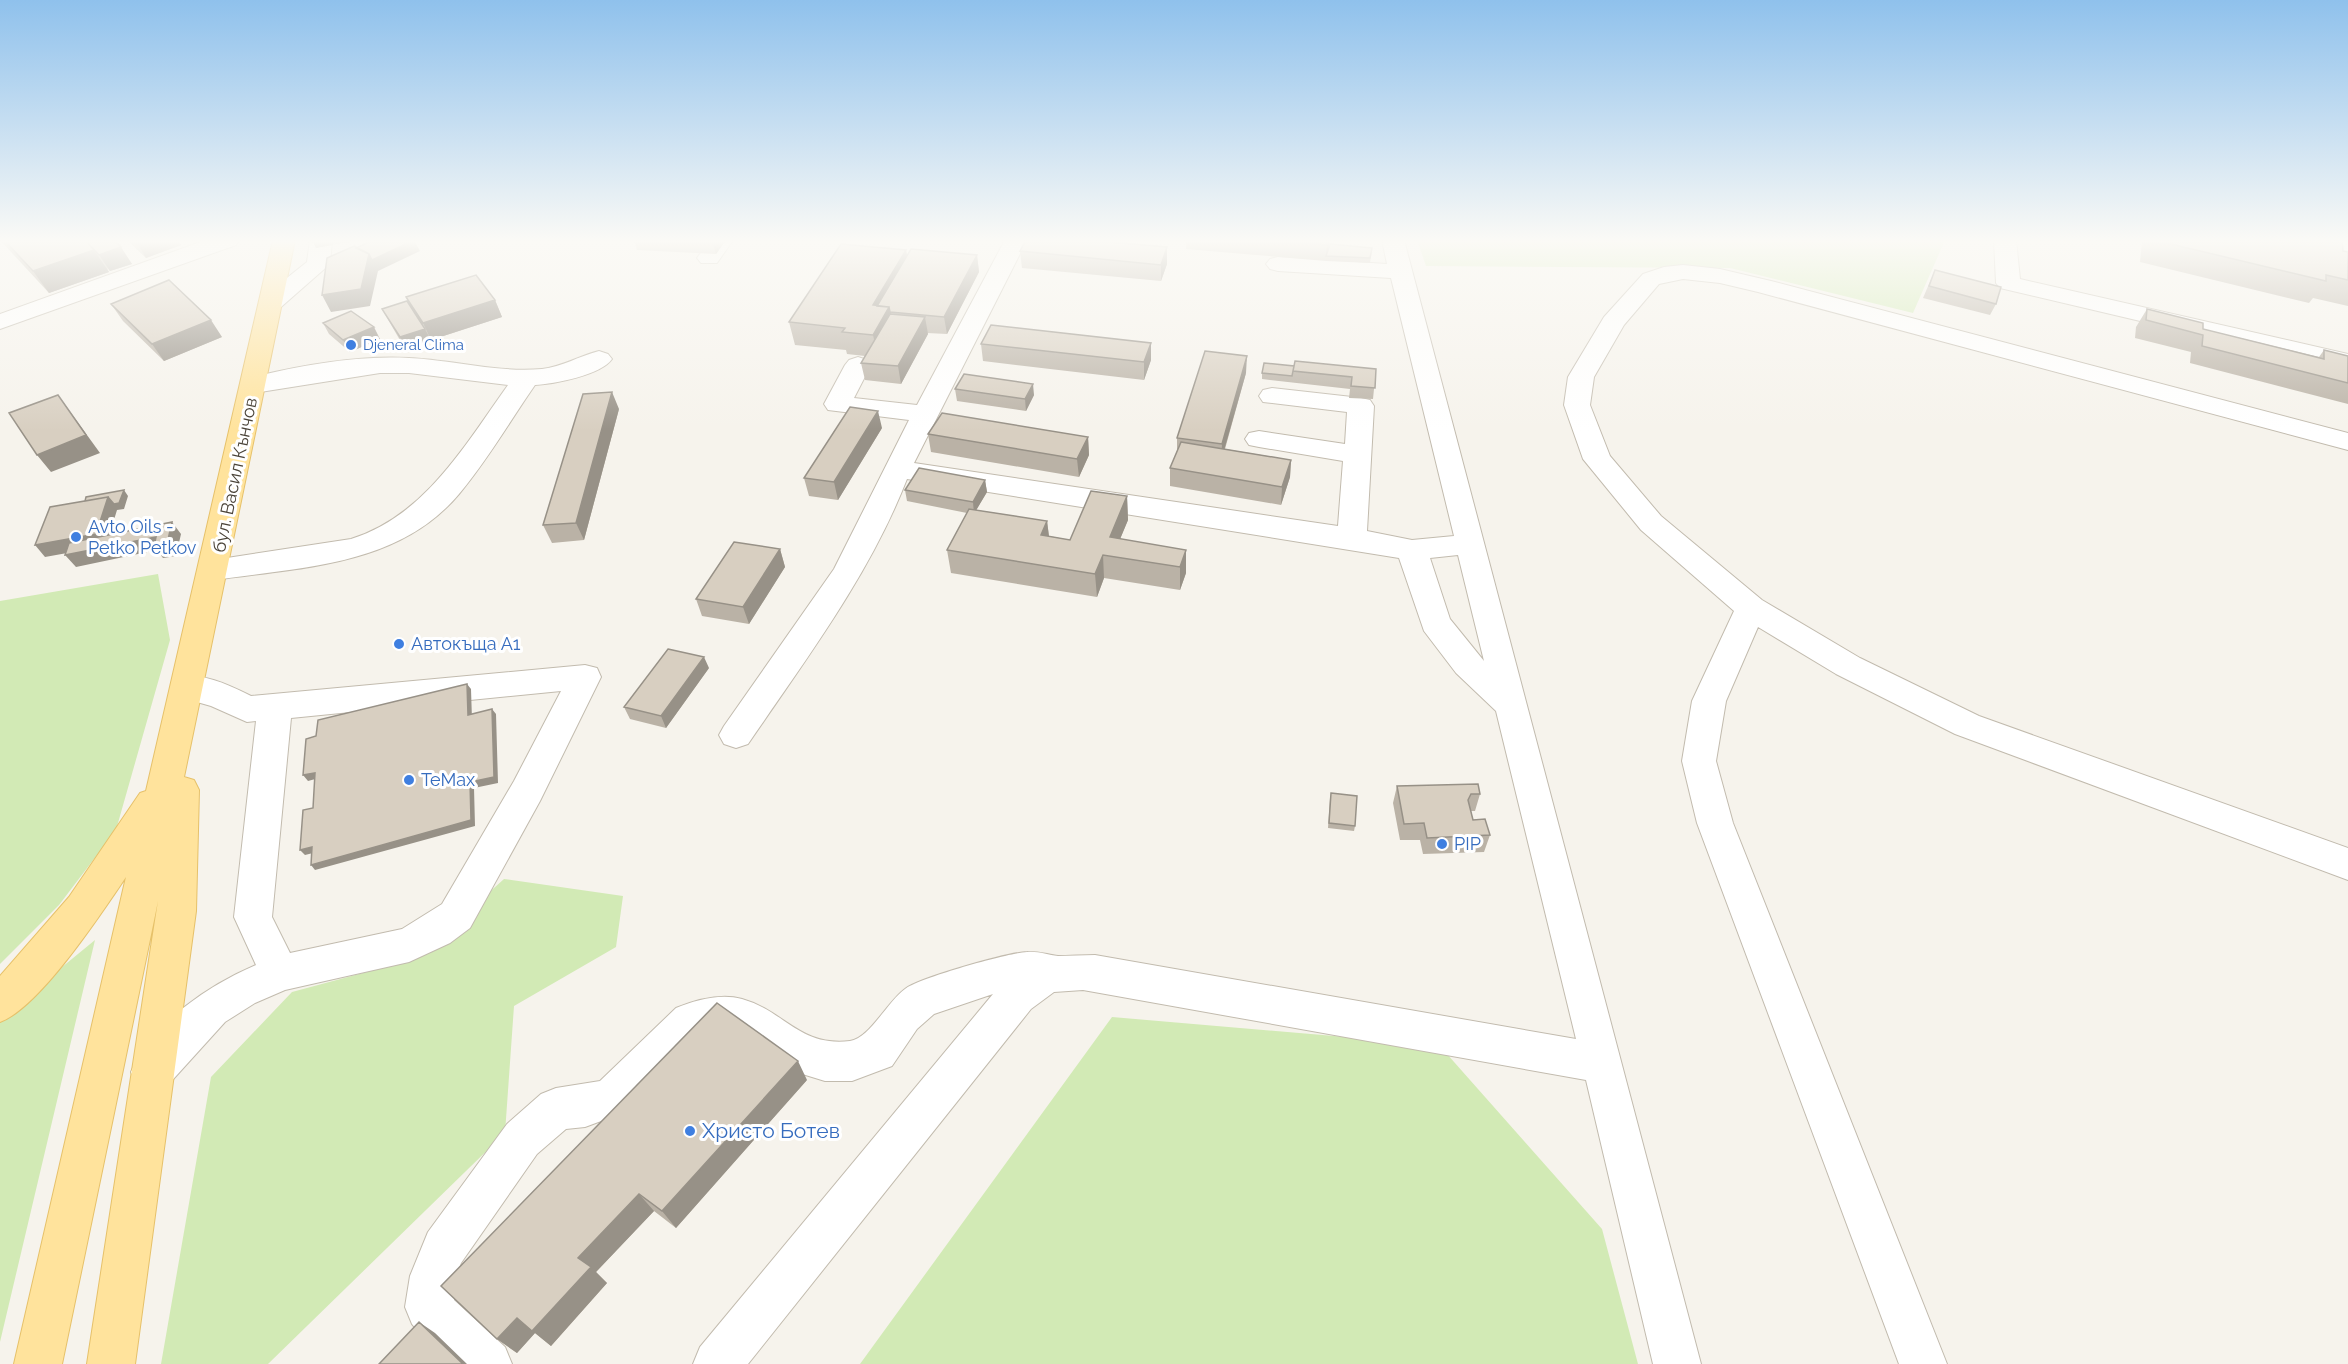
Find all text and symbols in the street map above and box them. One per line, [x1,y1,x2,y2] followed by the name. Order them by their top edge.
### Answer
[363,336,464,354] place label: Djeneral Clima
[344,338,358,352] marker: Djeneral Clima
[208,395,261,554] street label: бул. Васил Кънчов
[88,516,197,558] place label: Avto Oils - Petko Petkov
[69,530,83,544] marker: Avto Oils - Petko Petkov
[411,633,521,654] place label: Автокъща А1
[392,637,406,651] marker: Автокъща А1
[421,769,475,790] place label: TeMax
[402,773,416,787] marker: TeMax
[1454,833,1481,854] place label: PIP
[1435,837,1449,851] marker: PIP
[702,1118,840,1143] place label: Христо Ботев
[683,1124,697,1138] marker: Христо Ботев

